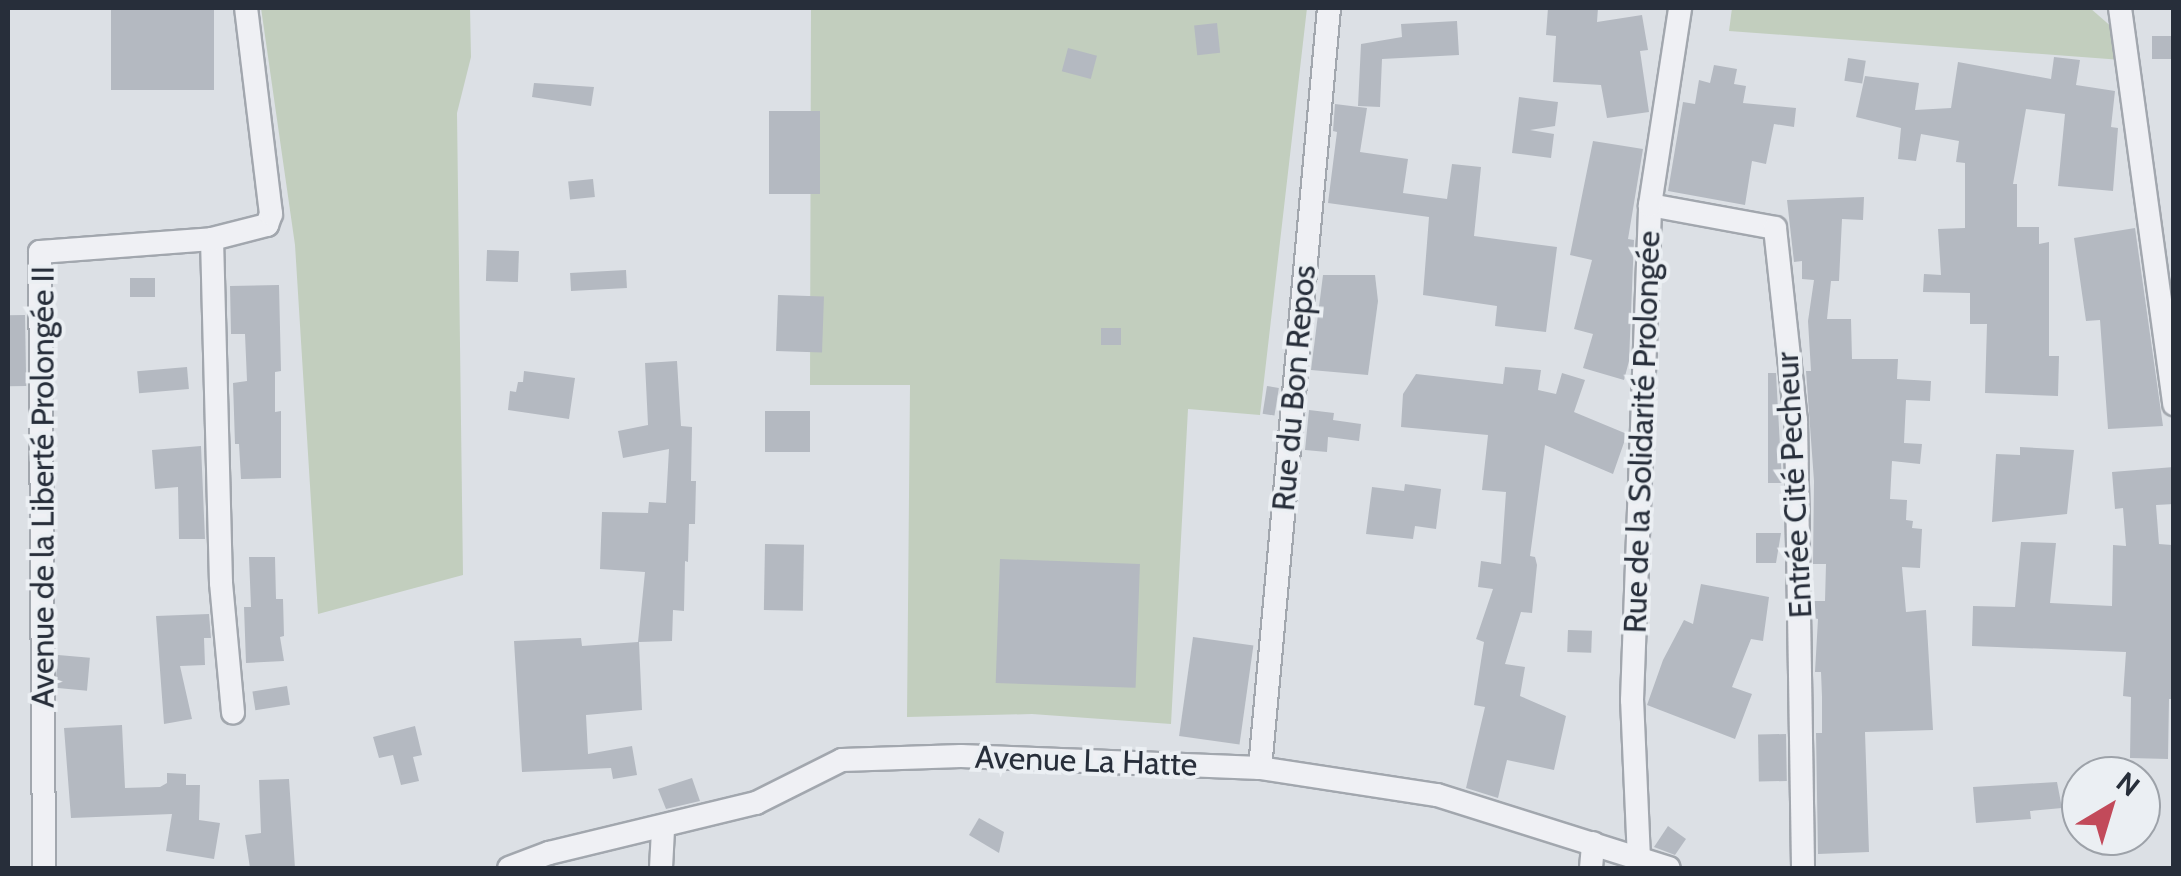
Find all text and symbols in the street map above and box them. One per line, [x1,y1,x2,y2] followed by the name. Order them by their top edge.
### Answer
[1616,230,1668,634] street label: Rue de la Solidarité Prolongée
[1264,264,1324,512] street label: Rue du Bon Repos
[24,266,62,708] street label: Avenue de la Liberté Prolongée II
[1768,351,1820,619] street label: Entrée Cité Pecheur
[974,738,1198,784] street label: Avenue La Hatte
[2061,756,2161,856] north arrow
[2110,764,2146,803] text: N

